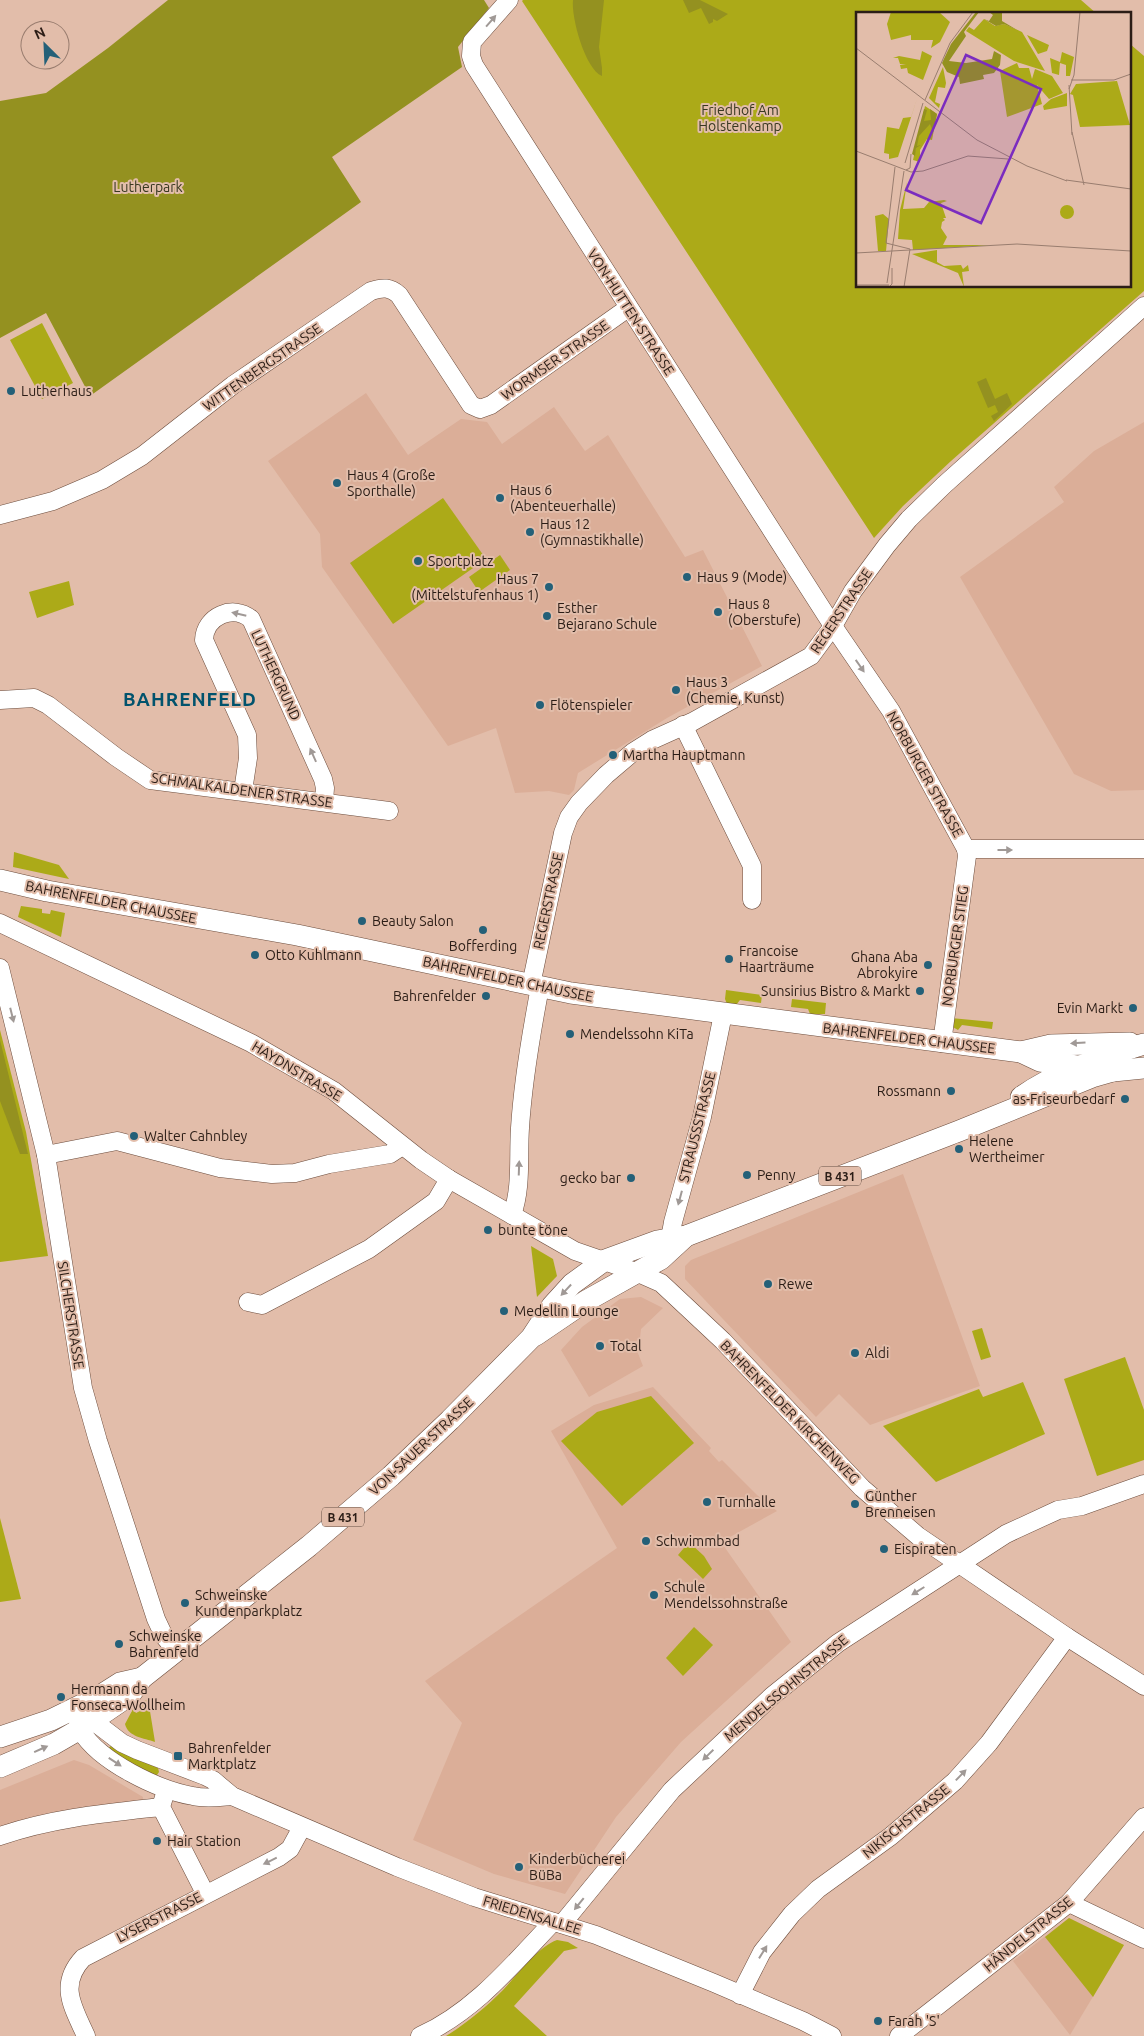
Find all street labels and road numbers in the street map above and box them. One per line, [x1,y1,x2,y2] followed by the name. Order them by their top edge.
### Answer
[584,246,678,378] street label: VON-HUTTEN-STRASSE
[498,317,612,403] street label: WORMSER STRASSE
[200,320,324,414] street label: WITTENBERGSTRASSE
[807,566,875,656] street label: REGERSTRASSE
[248,627,304,723] street label: LUTHERGRUND
[884,708,966,840] street label: NORBURGER STRASSE
[150,769,334,811] street label: SCHMALKALDENER STRASSE
[530,851,566,951] street label: REGERSTRASSE
[24,878,198,926] street label: BAHRENFELDER CHAUSSEE
[939,885,971,1007] street label: NORBURGER STIEG
[421,953,595,1005] street label: BAHRENFELDER CHAUSSEE
[822,1019,996,1057] street label: BAHRENFELDER CHAUSSEE
[249,1038,345,1104] street label: HAYDNSTRASSE
[675,1070,719,1184] street label: STRAUSSSTRASSE
[819,1166,861,1186] road number: B 431
[55,1260,87,1370] street label: SILCHERSTRASSE
[717,1337,863,1487] street label: BAHRENFELDER KIRCHENWEG
[366,1394,476,1498] street label: VON-SAUER-STRASSE
[322,1508,364,1526] road number: B 431
[721,1632,851,1744] street label: MENDELSSOHNSTRASSE
[859,1781,953,1861] street label: NIKISCHSTRASSE
[114,1889,205,1945] street label: LYSERSTRASSE
[481,1892,583,1938] street label: FRIEDENSALLEE
[980,1893,1076,1975] street label: HÄNDELSTRASSE

